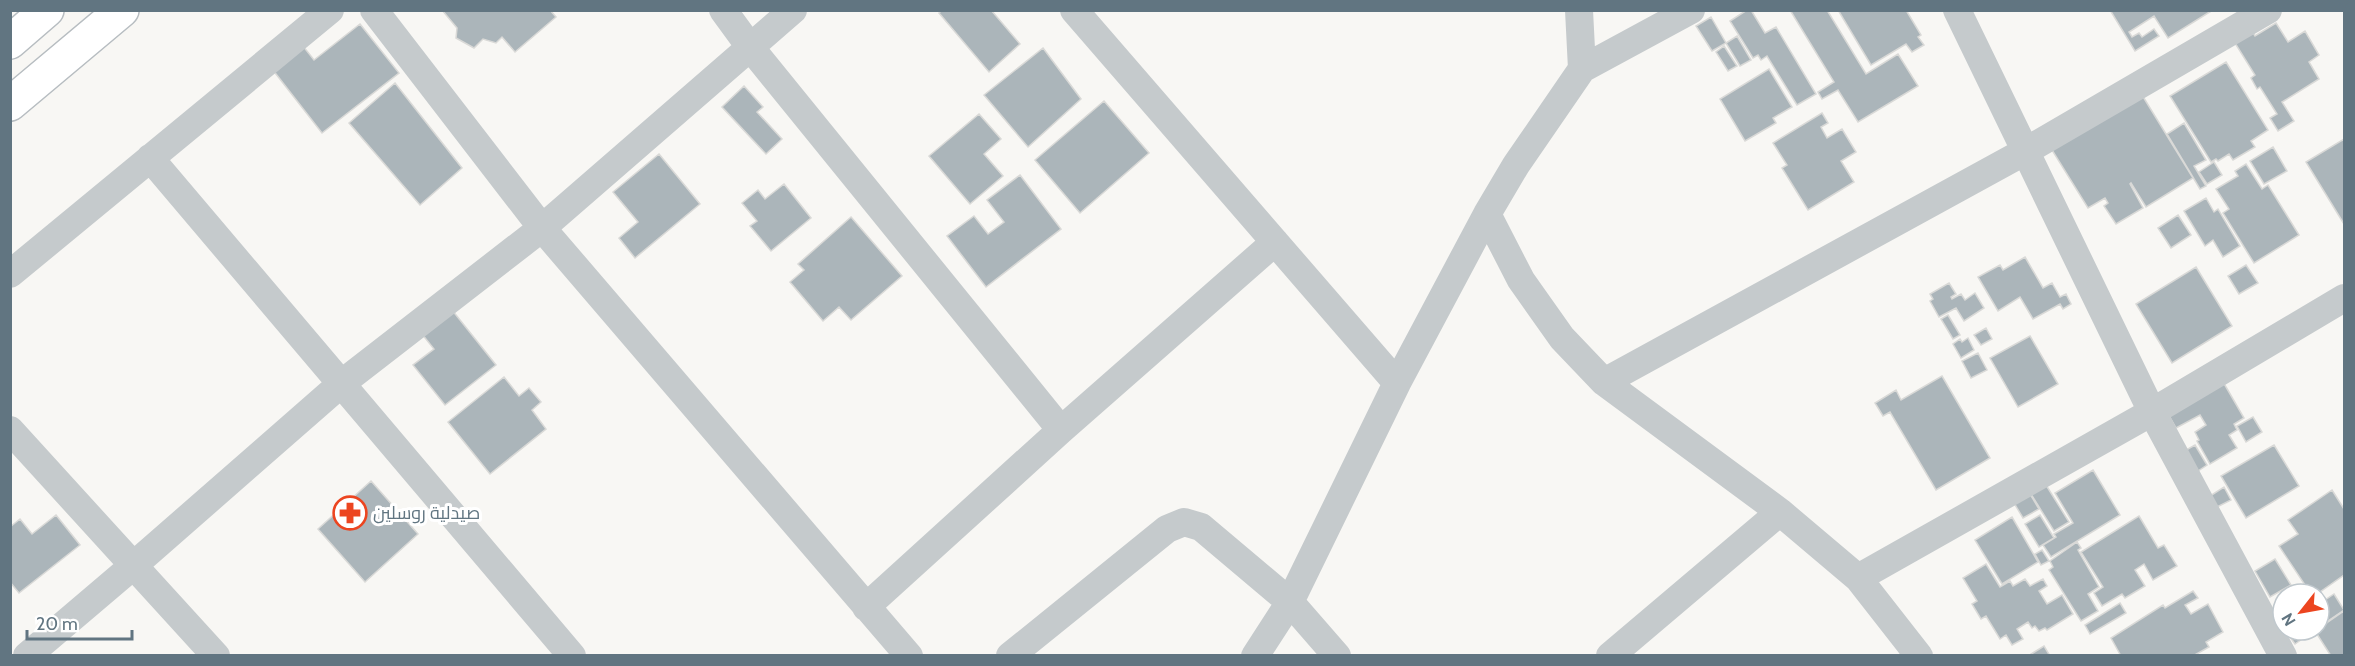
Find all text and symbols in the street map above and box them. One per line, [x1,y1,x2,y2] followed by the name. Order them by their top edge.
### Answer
[332,495,368,531] pharmacy icon: صيدلية روسلين
[373,502,480,524] place label: صيدلية روسلين
[2271,582,2331,642] north arrow
[27,603,132,641] scale bar
[2278,610,2300,629] text: N
[36,613,78,635] text: 20 m

